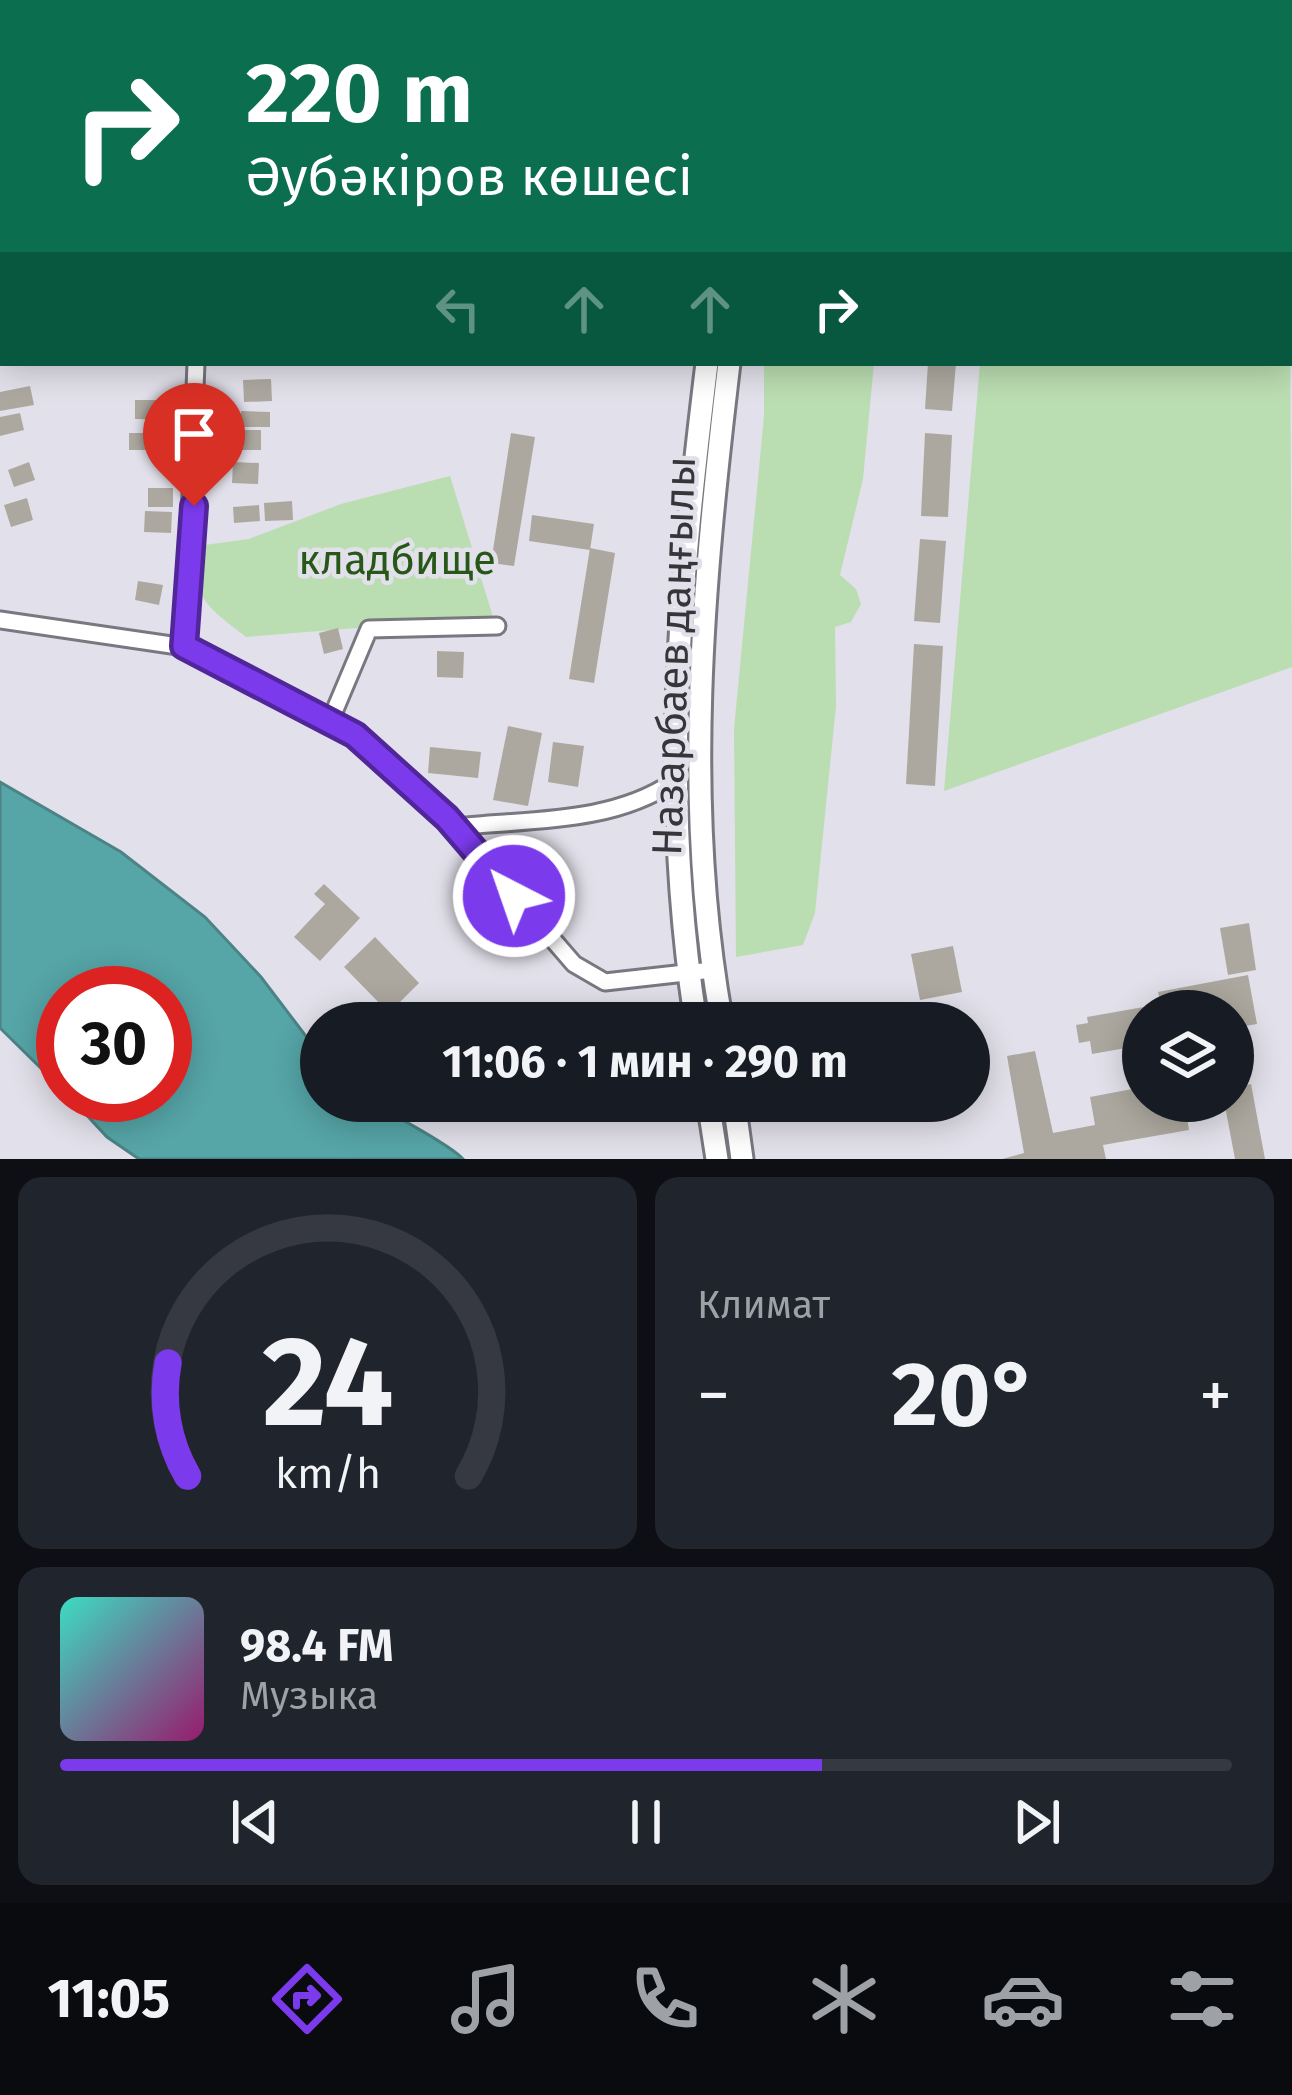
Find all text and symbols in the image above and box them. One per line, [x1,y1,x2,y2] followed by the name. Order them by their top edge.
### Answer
[246,43,473,144] text: 220 m
[48,48,204,204] icon: right
[246,145,693,209] text: Әубәкіров көшесі
[425,276,491,342] icon: left
[551,276,617,342] icon: ahead
[677,276,743,342] icon: ahead
[803,276,869,342] icon: right
[143,383,245,506] pin
[161,401,227,467] icon: arrive
[642,455,706,857] street label: Назарбаев даңғылы
[298,535,496,585] park label: кладбище
[451,833,577,959] position arrow
[36,966,192,1122] speed limit sign: 30
[1122,990,1254,1122] map controls
[1122,990,1254,1122] button: layers
[442,1035,848,1089] text: 11:06 · 1 мин · 290 m
[697,1282,830,1328] text: Климат
[262,1308,393,1458] text: 24
[891,1341,1038,1449] text: 20°
[697,1356,730,1435] text: −
[1199,1356,1232,1435] text: +
[274,1448,381,1499] text: km/h
[240,1619,393,1673] text: 98.4 FM
[240,1673,378,1719] text: Музыка
[222,1789,288,1855] icon: previous
[613,1789,679,1855] icon: pause
[1004,1789,1070,1855] icon: next
[265,1957,349,2041] icon: directions
[444,1957,528,2041] icon: music
[623,1957,707,2041] icon: phone
[802,1957,886,2041] icon: climate
[981,1957,1065,2041] icon: car
[1160,1957,1244,2041] icon: filters
[48,1967,170,2031] text: 11:05

